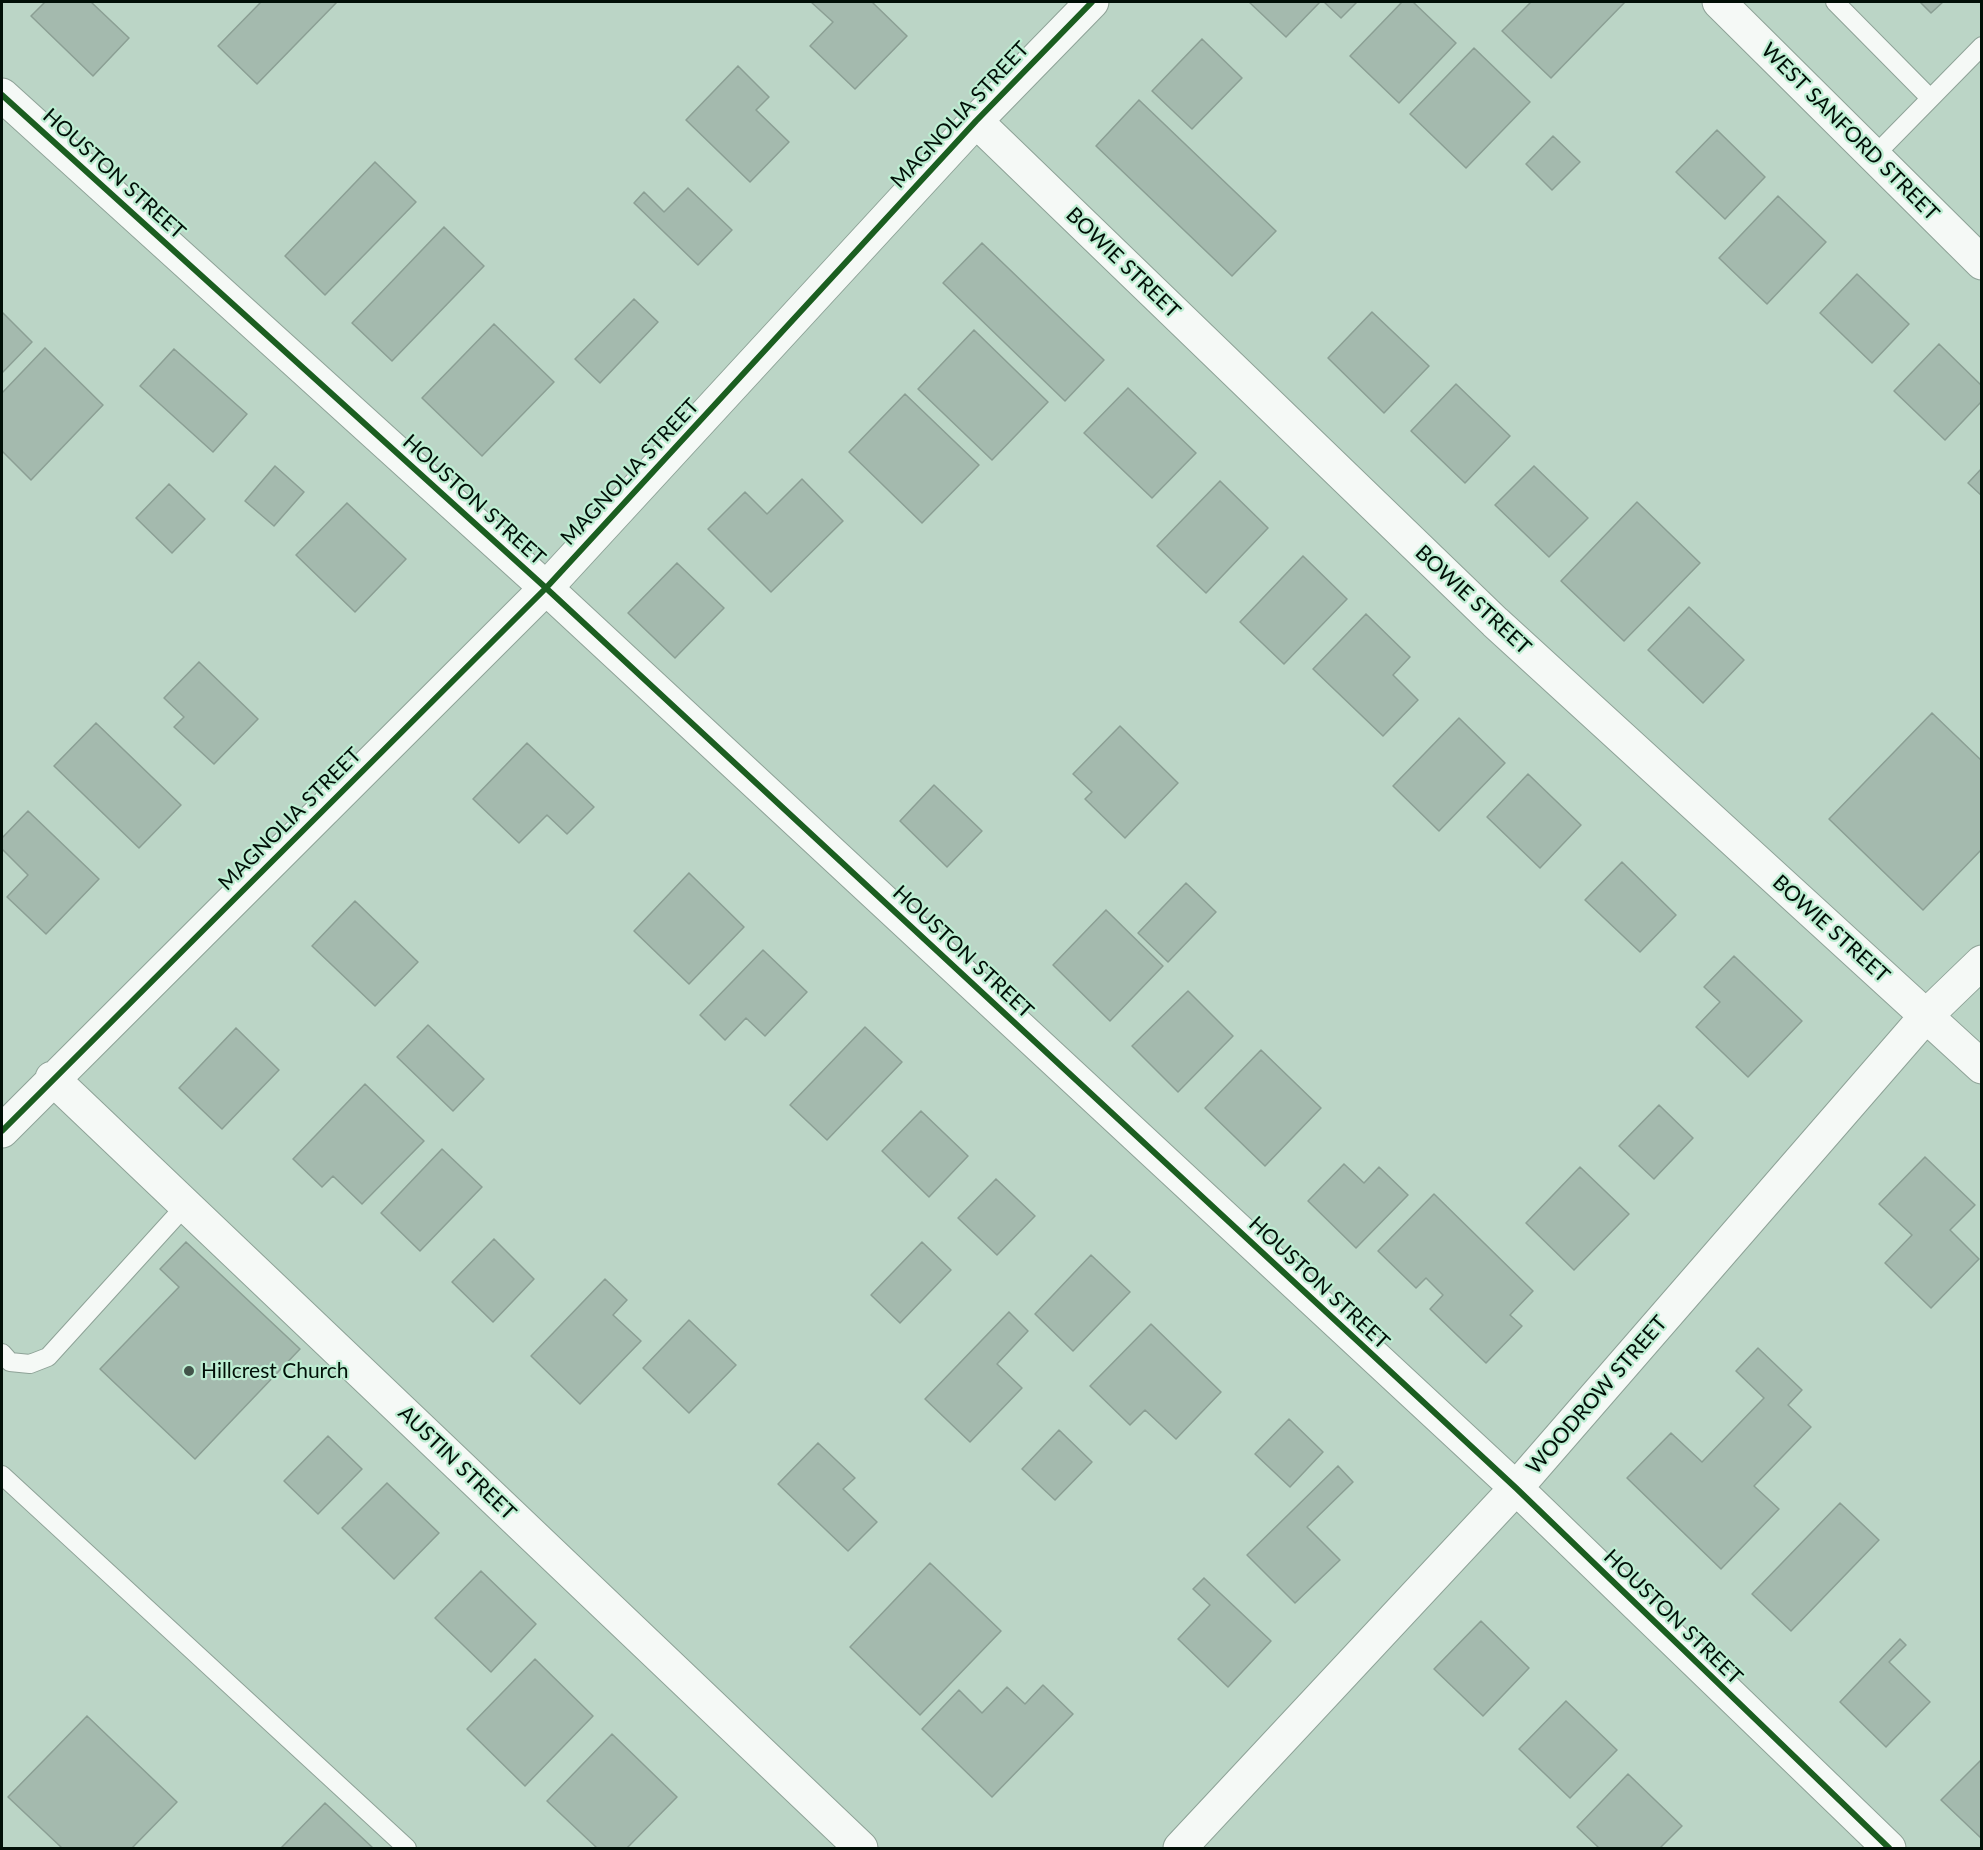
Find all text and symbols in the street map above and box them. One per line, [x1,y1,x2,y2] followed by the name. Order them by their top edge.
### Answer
[886,36,1034,194] street label: MAGNOLIA STREET
[1756,38,1944,226] street label: WEST SANFORD STREET
[37,103,191,245] street label: HOUSTON STREET
[1061,202,1185,324] street label: BOWIE STREET
[556,393,704,551] street label: MAGNOLIA STREET
[397,429,551,571] street label: HOUSTON STREET
[1410,540,1536,660] street label: BOWIE STREET
[213,742,367,896] street label: MAGNOLIA STREET
[1767,870,1895,988] street label: BOWIE STREET
[887,880,1039,1024] street label: HOUSTON STREET
[1243,1211,1395,1355] street label: HOUSTON STREET
[1521,1311,1673,1479] street label: WOODROW STREET
[201,1358,349,1384] place label: Hillcrest Church
[182,1364,196,1378] marker: Hillcrest Church
[393,1400,521,1526] street label: AUSTIN STREET
[1598,1544,1748,1690] street label: HOUSTON STREET

